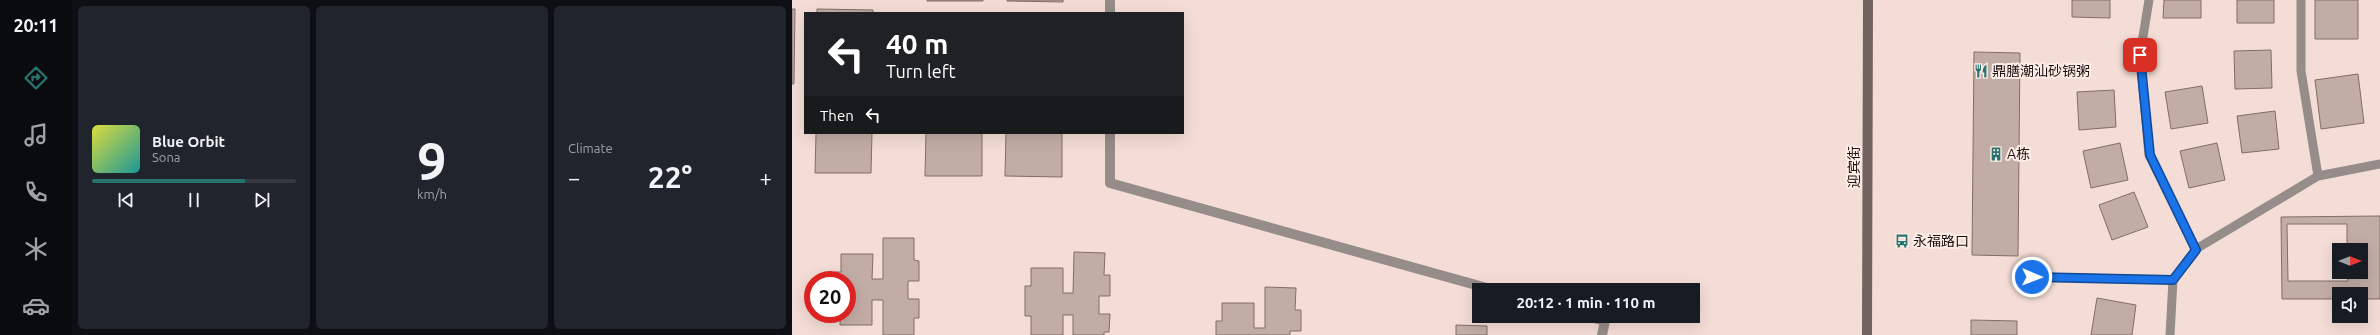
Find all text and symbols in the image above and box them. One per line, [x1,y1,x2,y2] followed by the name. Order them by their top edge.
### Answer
[13,15,59,35] text: 20:11
[820,28,872,80] icon: left
[886,28,948,59] text: 40 m
[2123,38,2157,72] pin
[2129,44,2151,66] icon: arrive
[886,61,956,81] text: Turn left
[1973,63,1989,79] restaurant icon: 鼎膳潮汕砂锅粥
[1992,63,2090,79] place label: 鼎膳潮汕砂锅粥
[22,64,50,92] icon: directions
[862,104,884,126] icon: left
[820,107,854,124] text: Then
[22,121,50,149] icon: music
[417,132,447,190] text: 9
[152,133,225,150] text: Blue Orbit
[568,141,613,155] text: Climate
[1846,146,1862,188] street label: 迎宾街
[1988,146,2004,162] building icon: A栋
[2007,146,2030,162] place label: A栋
[152,150,181,164] text: Sona
[648,160,692,194] text: 22°
[568,165,580,190] text: −
[760,165,772,190] text: +
[22,178,50,206] icon: phone
[417,187,447,201] text: km/h
[115,189,137,211] icon: previous
[183,189,205,211] icon: pause
[251,189,273,211] icon: next
[1894,233,1910,249] bus stop icon: 永福路口
[1913,233,1969,249] place label: 永福路口
[22,235,50,263] icon: climate
[2332,243,2368,279] north arrow
[2332,243,2368,323] map controls
[2011,256,2053,298] position arrow
[804,271,856,323] speed limit sign: 20
[2332,287,2368,323] button: sound
[22,292,50,320] icon: car
[1517,294,1655,311] text: 20:12 · 1 min · 110 m

